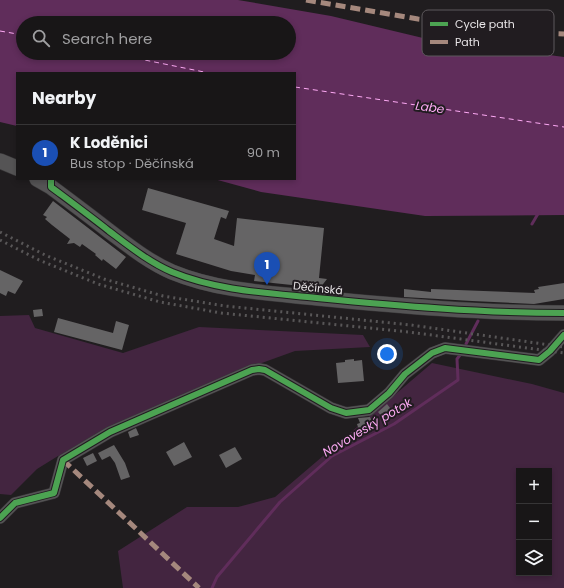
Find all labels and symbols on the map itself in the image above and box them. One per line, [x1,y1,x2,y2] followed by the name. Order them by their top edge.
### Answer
[422,10,554,56] legend
[455,16,515,32] text: Cycle path
[455,34,480,50] text: Path
[415,97,446,118] water label: Labe
[254,252,280,285] pin: 1
[292,277,344,299] street label: Děčínská
[377,344,397,364] your location
[319,393,416,460] water label: Novoveský potok

